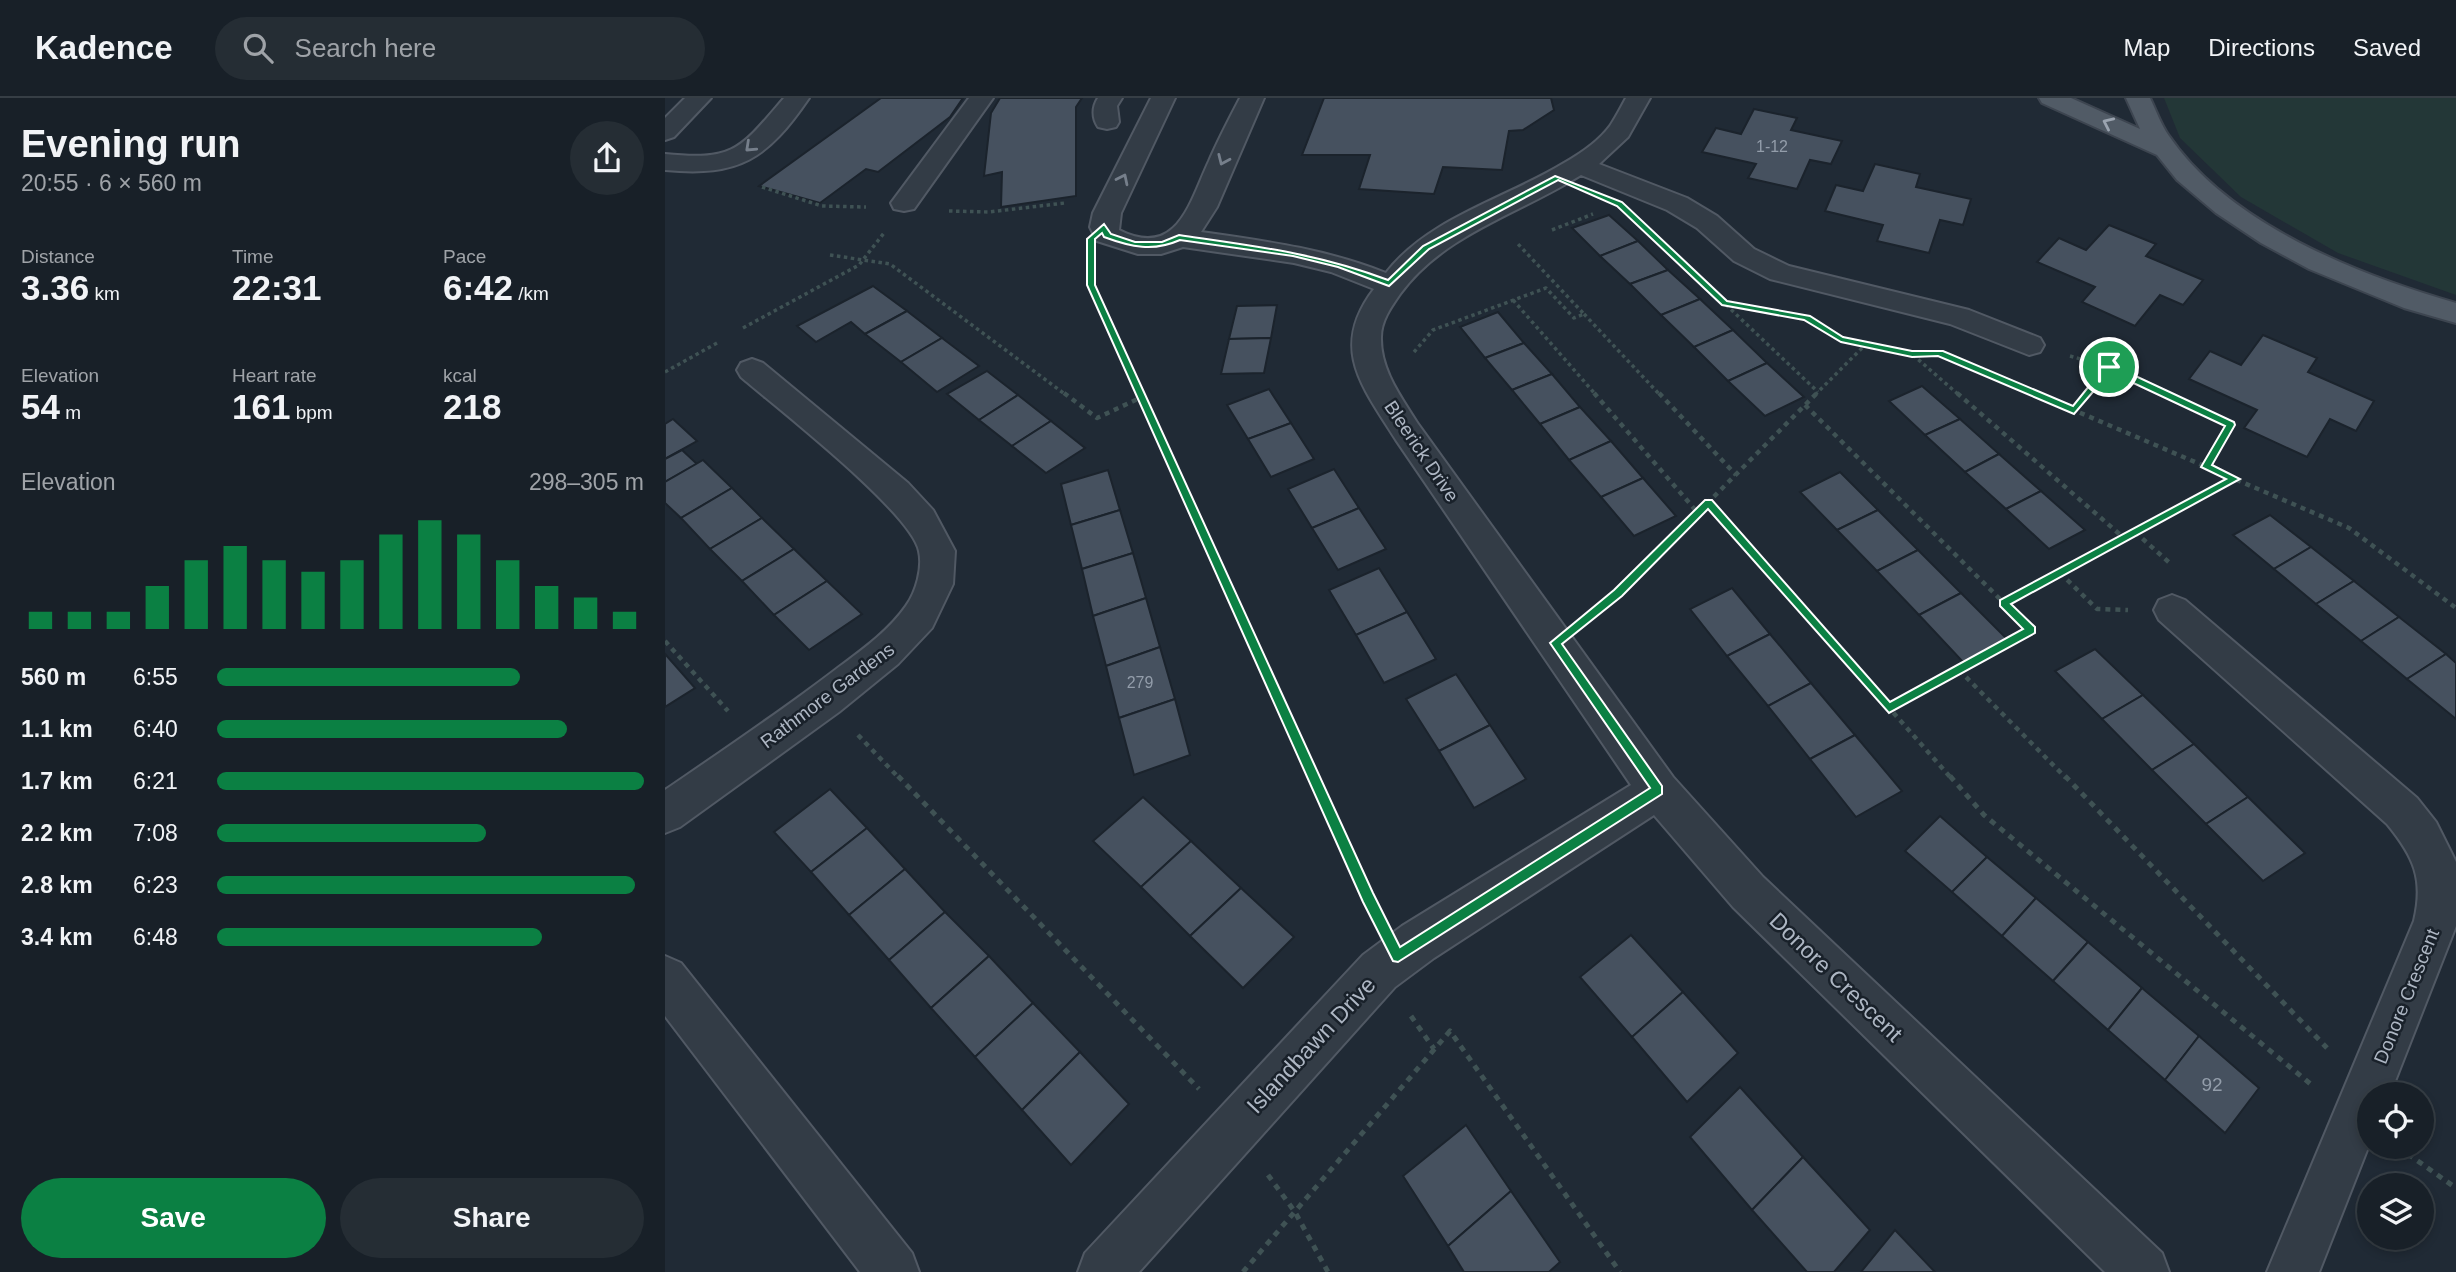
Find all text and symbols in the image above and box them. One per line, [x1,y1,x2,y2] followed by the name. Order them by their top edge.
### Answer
[215,17,705,80] search box
[35,29,173,66] text: Kadence
[239,29,277,67] icon: search
[295,33,436,63] text: Search here
[2124,34,2170,61] text: Map
[2208,34,2315,61] text: Directions
[2353,34,2421,61] text: Saved
[2103,117,2115,131] one-way arrow
[570,121,644,195] button: share
[21,123,241,165] text: Evening run
[1756,138,1788,155] house number: 1-12
[745,139,758,151] one-way arrow
[1217,153,1231,165] one-way arrow
[21,170,202,196] text: 20:55 · 6 × 560 m
[1115,174,1129,186] one-way arrow
[21,246,95,267] text: Distance
[232,246,274,267] text: Time
[443,246,486,267] text: Pace
[21,268,89,307] text: 3.36
[232,268,322,307] text: 22:31
[443,268,513,307] text: 6:42
[89,283,120,304] text: km
[513,283,549,304] text: /km
[2079,337,2139,397] pin
[2090,348,2128,386] icon: arrive
[21,365,99,386] text: Elevation
[232,365,316,386] text: Heart rate
[443,365,477,386] text: kcal
[21,387,60,426] text: 54
[232,387,290,426] text: 161
[443,387,501,426] text: 218
[1380,397,1463,506] street label: Bleerick Drive
[60,402,81,423] text: m
[290,402,333,423] text: bpm
[21,469,116,495] text: Elevation
[529,469,644,495] text: 298–305 m
[756,638,898,752] street label: Rathmore Gardens
[21,664,86,690] text: 560 m
[133,664,178,690] text: 6:55
[1127,674,1153,691] house number: 279
[21,716,93,742] text: 1.1 km
[133,716,178,742] text: 6:40
[21,768,93,794] text: 1.7 km
[133,768,178,794] text: 6:21
[21,820,93,846] text: 2.2 km
[133,820,178,846] text: 7:08
[21,872,93,898] text: 2.8 km
[133,872,178,898] text: 6:23
[1764,907,1908,1047] street label: Donore Crescent
[21,924,93,950] text: 3.4 km
[133,924,178,950] text: 6:48
[2370,925,2443,1067] street label: Donore Crescent
[1241,972,1381,1118] street label: Islandbawn Drive
[2201,1074,2223,1095] house number: 92
[2357,1082,2434,1250] map controls
[2357,1082,2434,1159] button: locate
[2357,1173,2434,1250] button: layers
[21,1178,326,1258] button: Save
[340,1178,644,1258] button: Share

